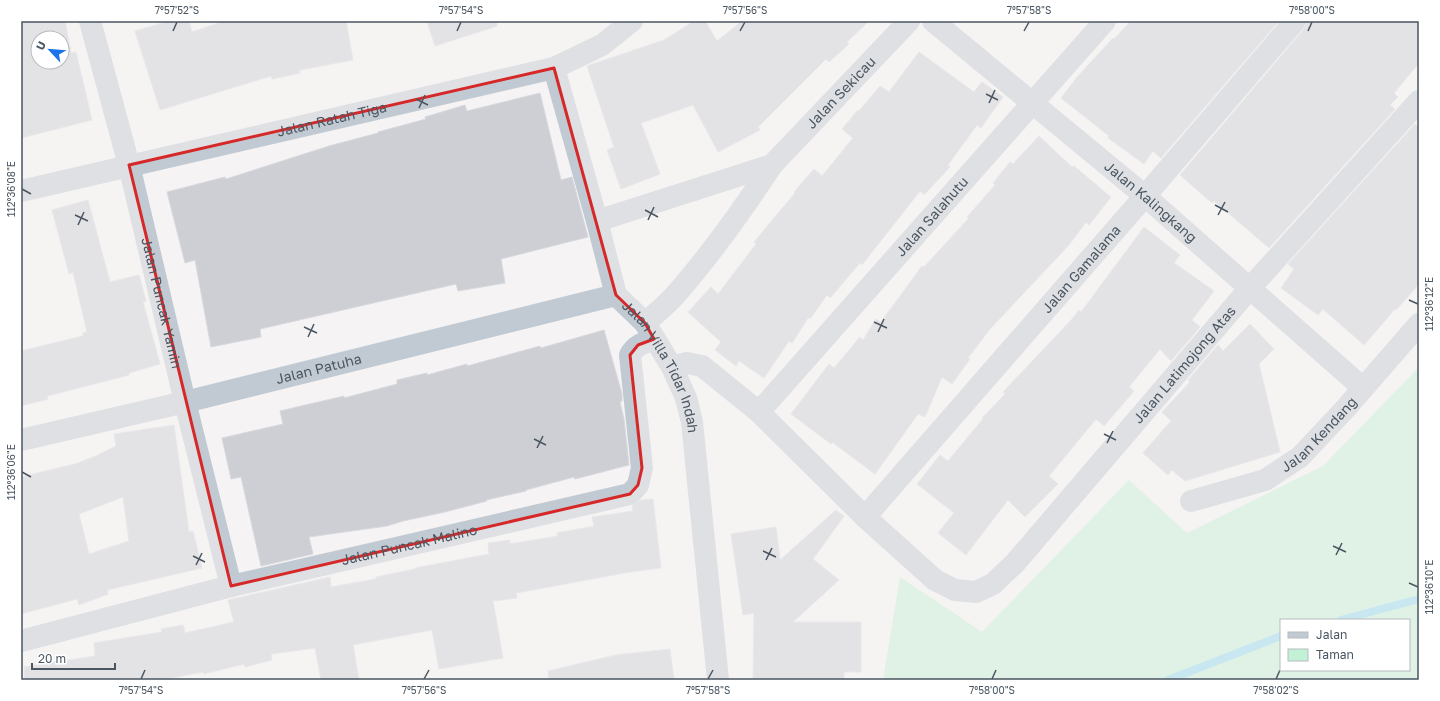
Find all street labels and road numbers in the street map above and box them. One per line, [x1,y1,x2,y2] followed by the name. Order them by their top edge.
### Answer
[802,53,879,132] street label: Jalan Sekicau
[275,98,388,140] street label: Jalan Ratah Tiga
[1101,157,1201,246] street label: Jalan Kalingkang
[892,173,971,260] street label: Jalan Salahutu
[1038,221,1124,316] street label: Jalan Gamalama
[138,236,186,370] street label: Jalan Puncak Yamin
[619,297,702,434] street label: Jalan Villa Tidar Indah
[1129,302,1239,426] street label: Jalan Latimojong Atas
[274,350,363,387] street label: Jalan Patuha
[1278,393,1360,475] street label: Jalan Kendang
[340,521,479,568] street label: Jalan Puncak Malino

